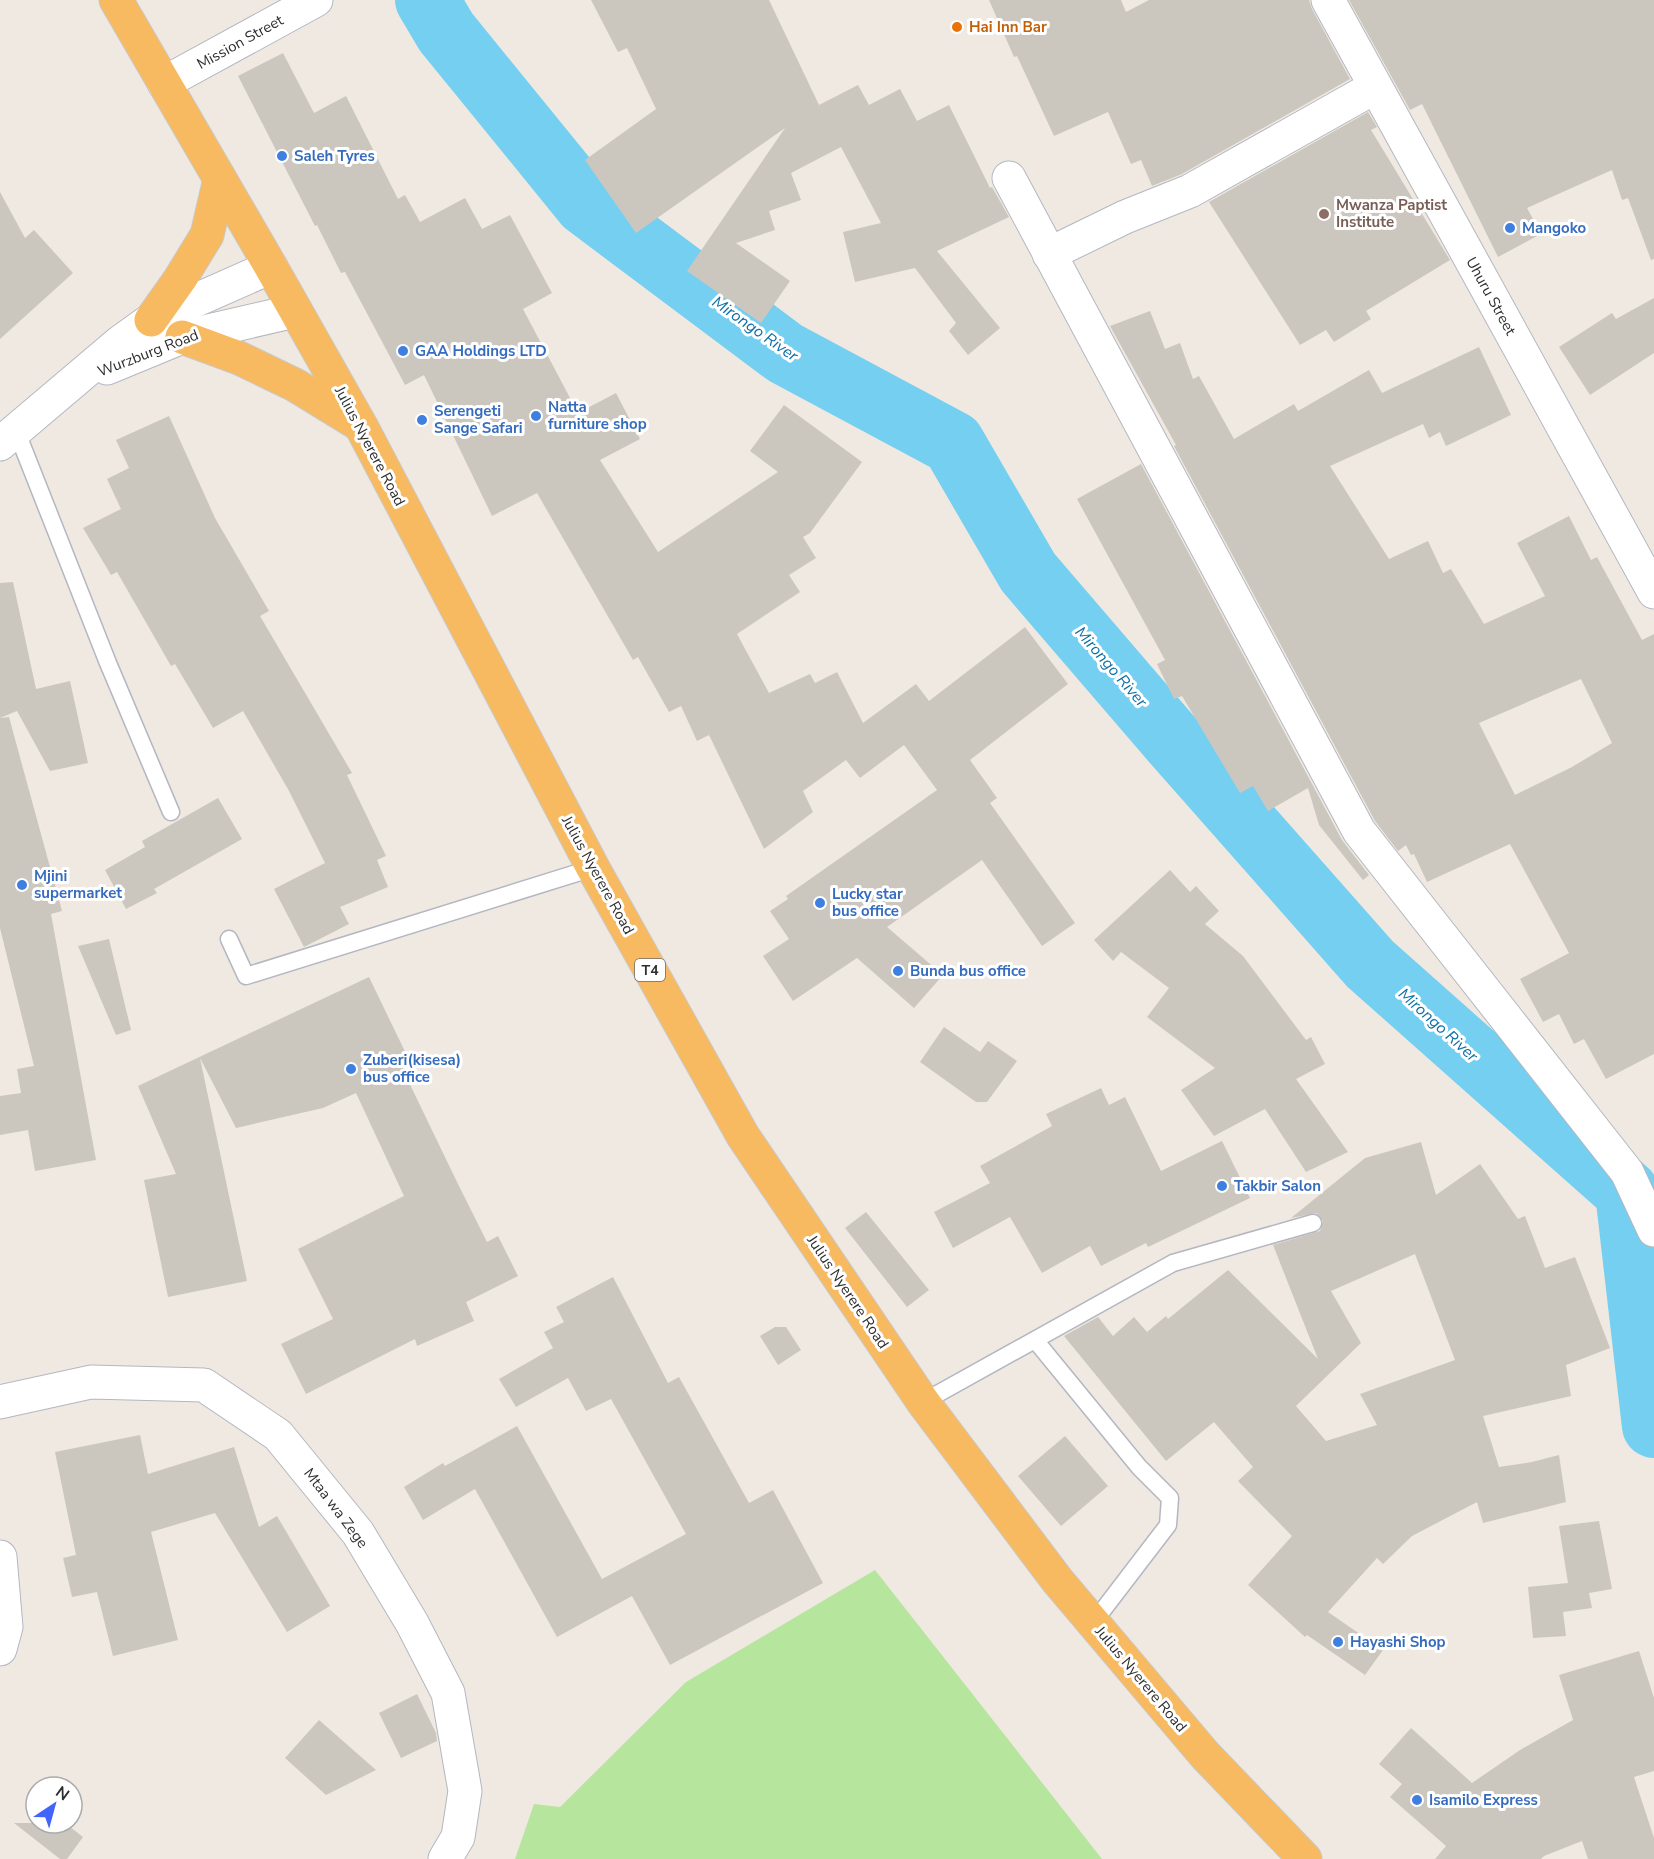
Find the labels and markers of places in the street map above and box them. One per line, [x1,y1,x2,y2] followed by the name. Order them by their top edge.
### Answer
[969,17,1047,37] place label: Hai Inn Bar
[950,20,964,34] marker: Hai Inn Bar
[294,146,375,166] place label: Saleh Tyres
[275,149,289,163] marker: Saleh Tyres
[1336,195,1447,232] place label: Mwanza Paptist Institute
[1317,207,1331,221] marker: Mwanza Paptist Institute
[1522,218,1587,238] place label: Mangoko
[1503,221,1517,235] marker: Mangoko
[415,341,547,361] place label: GAA Holdings LTD
[396,344,410,358] marker: GAA Holdings LTD
[548,397,647,434] place label: Natta furniture shop
[434,401,523,438] place label: Serengeti Sange Safari
[529,409,543,423] marker: Natta furniture shop
[415,413,429,427] marker: Serengeti Sange Safari
[34,866,122,903] place label: Mjini supermarket
[15,878,29,892] marker: Mjini supermarket
[832,884,903,921] place label: Lucky star bus office
[813,896,827,910] marker: Lucky star bus office
[910,961,1026,981] place label: Bunda bus office
[891,964,905,978] marker: Bunda bus office
[363,1050,461,1087] place label: Zuberi(kisesa) bus office
[344,1062,358,1076] marker: Zuberi(kisesa) bus office
[1234,1176,1321,1196] place label: Takbir Salon
[1215,1179,1229,1193] marker: Takbir Salon
[1350,1632,1446,1652] place label: Hayashi Shop
[1331,1635,1345,1649] marker: Hayashi Shop
[1429,1790,1538,1810] place label: Isamilo Express
[1410,1793,1424,1807] marker: Isamilo Express

